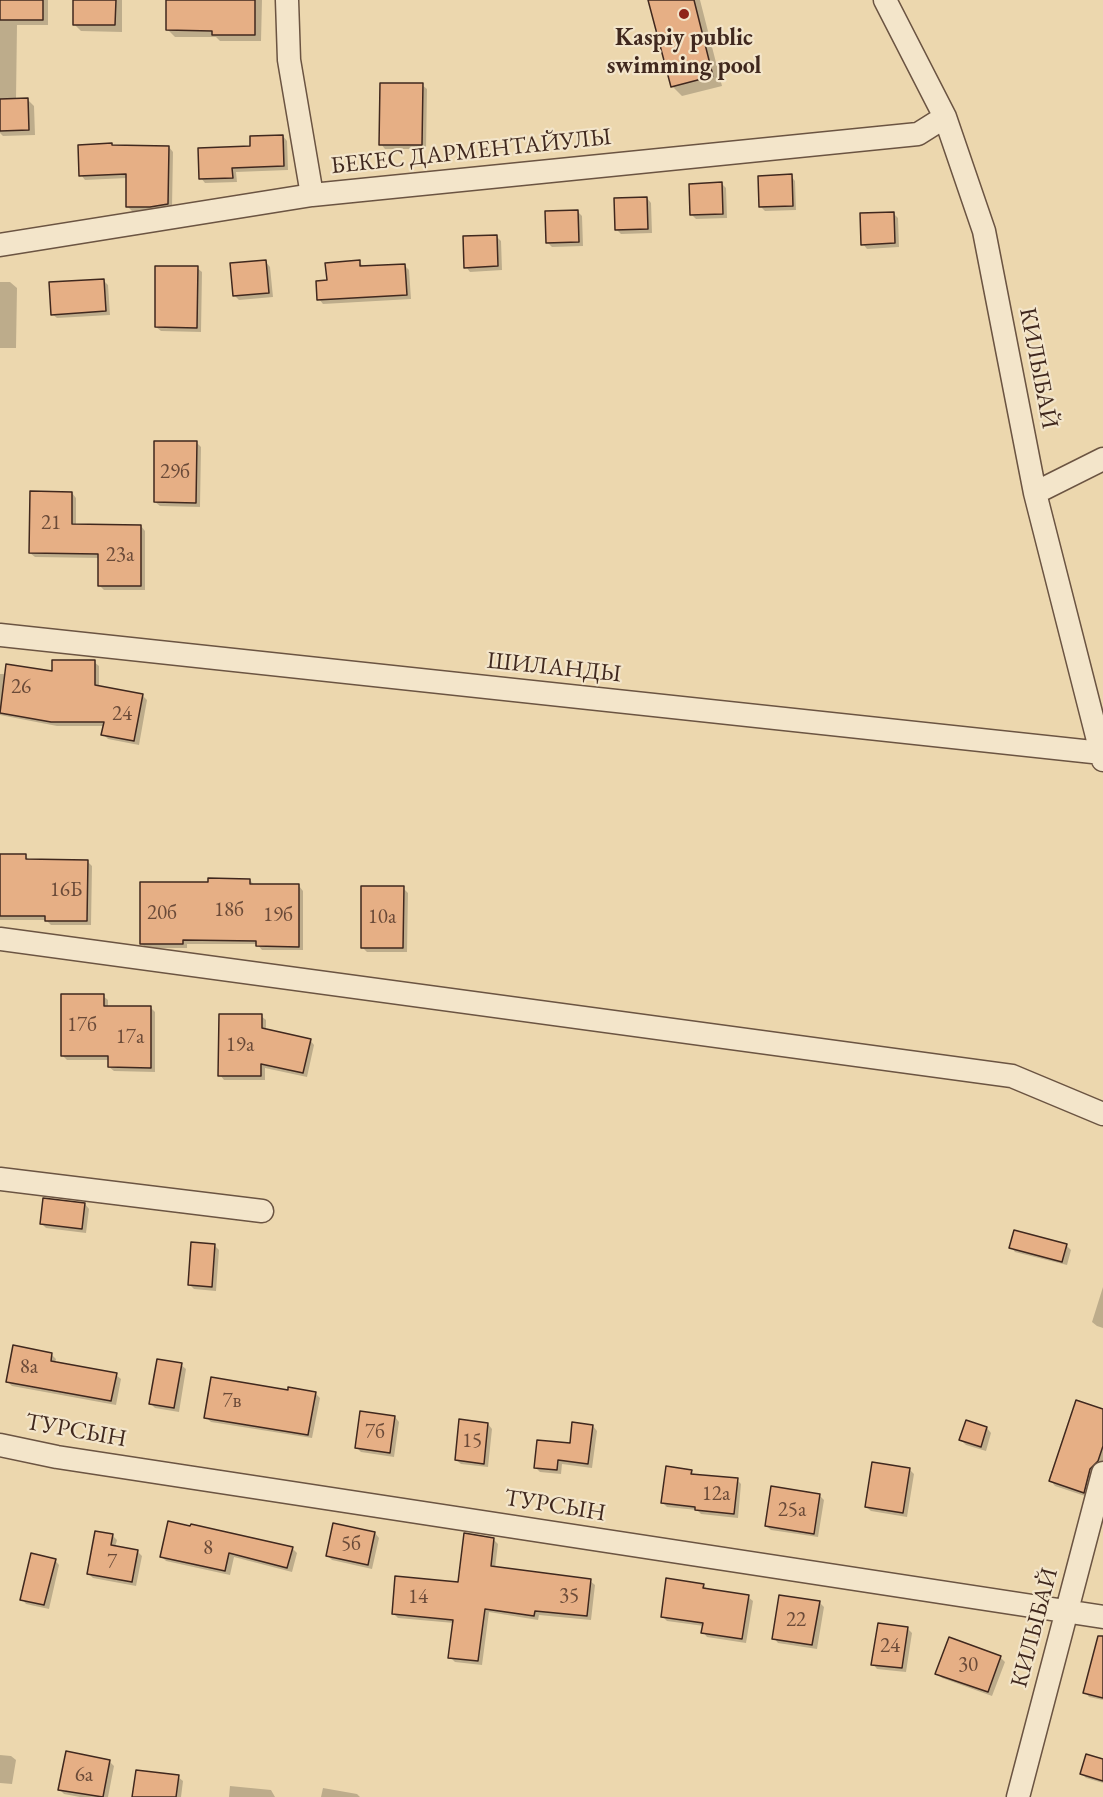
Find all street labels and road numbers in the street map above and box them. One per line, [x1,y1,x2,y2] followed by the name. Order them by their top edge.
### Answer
[329,123,613,181] street label: БЕКЕС ДАРМЕНТАЙУЛЫ
[1012,305,1064,431] street label: КИЛЫБАЙ
[485,647,623,689] street label: ШИЛАНДЫ
[23,1408,129,1454] street label: ТУРСЫН
[502,1484,608,1528] street label: ТУРСЫН
[1005,1565,1065,1691] street label: КИЛЫБАЙ

